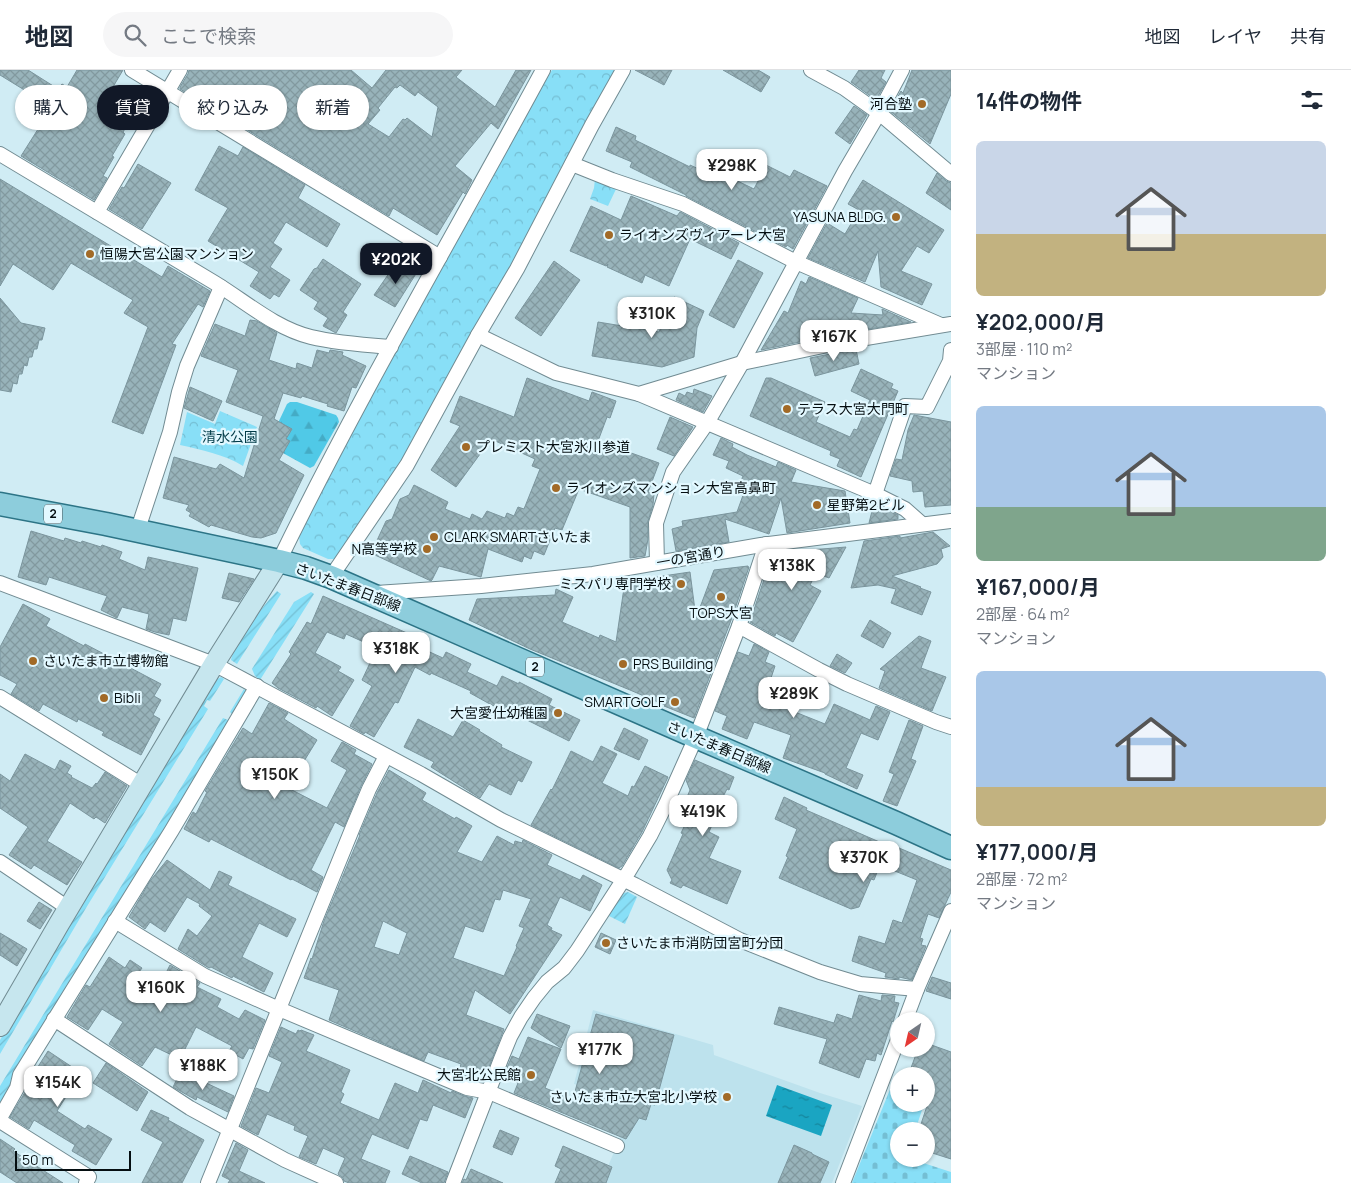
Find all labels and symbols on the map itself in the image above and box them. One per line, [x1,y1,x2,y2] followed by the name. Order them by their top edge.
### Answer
[870,94,912,113] place label: 河合塾
[916,98,928,110] marker: 河合塾
[697,148,767,191] pin: ¥298K
[793,207,886,226] place label: YASUNA BLDG.
[890,211,902,223] marker: YASUNA BLDG.
[619,225,786,244] place label: ライオンズヴィアーレ大宮
[603,229,615,241] marker: ライオンズヴィアーレ大宮
[361,242,431,285] pin: ¥202K
[100,244,254,263] place label: 恒陽大宮公園マンション
[84,248,96,260] marker: 恒陽大宮公園マンション
[617,296,687,339] pin: ¥310K
[799,320,869,362] pin: ¥167K
[797,399,909,418] place label: テラス大宮大門町
[781,403,793,415] marker: テラス大宮大門町
[202,427,258,446] park label: 清水公園
[476,437,630,456] place label: プレミスト大宮氷川参道
[460,441,472,453] marker: プレミスト大宮氷川参道
[566,478,776,497] place label: ライオンズマンション大宮高鼻町
[550,482,562,494] marker: ライオンズマンション大宮高鼻町
[827,495,905,514] place label: 星野第2ビル
[811,499,823,511] marker: 星野第2ビル
[44,504,62,524] road number: 2
[444,527,592,546] place label: CLARK SMARTさいたま
[428,531,440,543] marker: CLARK SMARTさいたま
[351,539,417,558] place label: N高等学校
[655,541,727,572] street label: 一の宮通り
[421,543,433,555] marker: N高等学校
[757,548,827,591] pin: ¥138K
[293,558,404,615] street label: さいたま春日部線
[559,574,671,593] place label: ミスパリ専門学校
[675,578,687,590] marker: ミスパリ専門学校
[715,591,727,603] marker: TOPS大宮
[689,603,753,622] place label: TOPS大宮
[361,632,431,674] pin: ¥318K
[43,651,169,670] place label: さいたま市立博物館
[633,654,713,673] place label: PRS Building
[27,655,39,667] marker: さいたま市立博物館
[526,658,544,676] road number: 2
[617,658,629,670] marker: PRS Building
[759,676,829,719] pin: ¥289K
[114,688,141,707] place label: Bibli
[98,692,110,704] marker: Bibli
[584,692,665,711] place label: SMARTGOLF
[669,696,681,708] marker: SMARTGOLF
[450,703,548,722] place label: 大宮愛仕幼稚園
[552,707,564,719] marker: 大宮愛仕幼稚園
[664,716,774,777] street label: さいたま春日部線
[240,758,310,800] pin: ¥150K
[668,794,738,837] pin: ¥419K
[829,840,899,883] pin: ¥370K
[616,933,784,952] place label: さいたま市消防団宮町分団
[600,937,612,949] marker: さいたま市消防団宮町分団
[126,970,196,1013] pin: ¥160K
[890,1012,935,1058] north arrow
[565,1032,635,1075] pin: ¥177K
[168,1048,238,1091] pin: ¥188K
[437,1065,521,1084] place label: 大宮北公民館
[23,1066,93,1108] pin: ¥154K
[525,1069,537,1081] marker: 大宮北公民館
[549,1087,717,1106] place label: さいたま市立大宮北小学校
[721,1091,733,1103] marker: さいたま市立大宮北小学校
[15,1148,131,1171] scale bar

